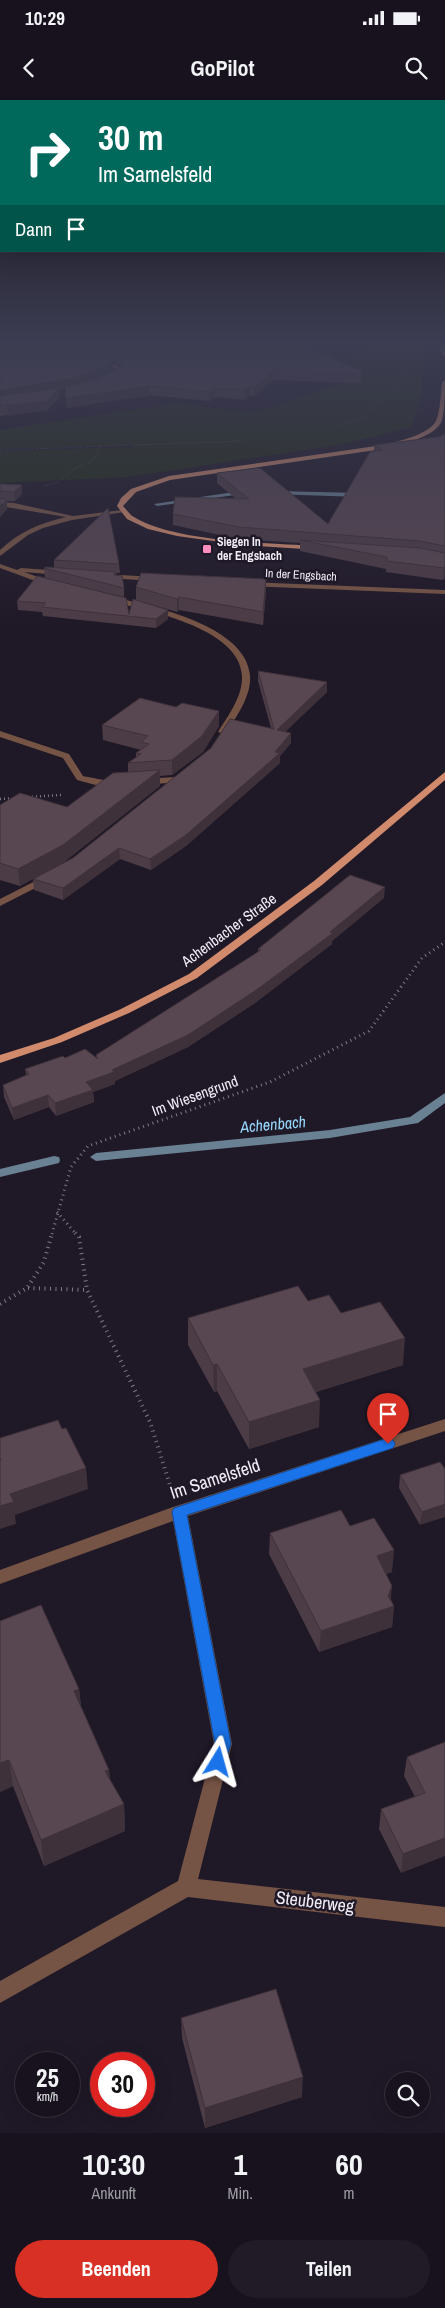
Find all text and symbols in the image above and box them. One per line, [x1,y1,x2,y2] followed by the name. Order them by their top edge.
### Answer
[25,5,65,31] text: 10:29
[190,53,255,83] text: GoPilot
[15,54,43,82] icon: back
[402,54,430,82] icon: search
[98,114,163,161] text: 30 m
[15,120,80,185] icon: right
[98,159,212,189] text: Im Samelsfeld
[62,215,90,243] icon: arrive
[15,216,52,242] text: Dann
[217,534,282,564] place label: Siegen In der Engsbach
[201,543,213,555] marker: Siegen In der Engsbach
[265,565,337,585] street label: In der Engsbach
[176,888,281,972] street label: Achenbacher Straße
[149,1070,241,1121] street label: Im Wiesengrund
[238,1110,307,1138] water label: Achenbach
[367,1393,409,1444] pin
[374,1400,402,1428] icon: arrive
[167,1452,263,1505] street label: Im Samelsfeld
[191,1735,243,1787] position arrow
[274,1884,356,1919] street label: Steuberweg
[90,2052,155,2117] speed limit sign: 30
[36,2061,59,2095] text: 25
[385,2072,430,2117] map controls
[385,2072,430,2117] button: search
[37,2089,58,2105] text: km/h
[82,2144,145,2184] text: 10:30
[233,2144,247,2184] text: 1
[335,2144,363,2184] text: 60
[91,2182,136,2204] text: Ankunft
[227,2182,253,2204] text: Min.
[344,2182,354,2204] text: m
[15,2240,218,2298] button: Beenden
[228,2240,430,2298] button: Teilen

